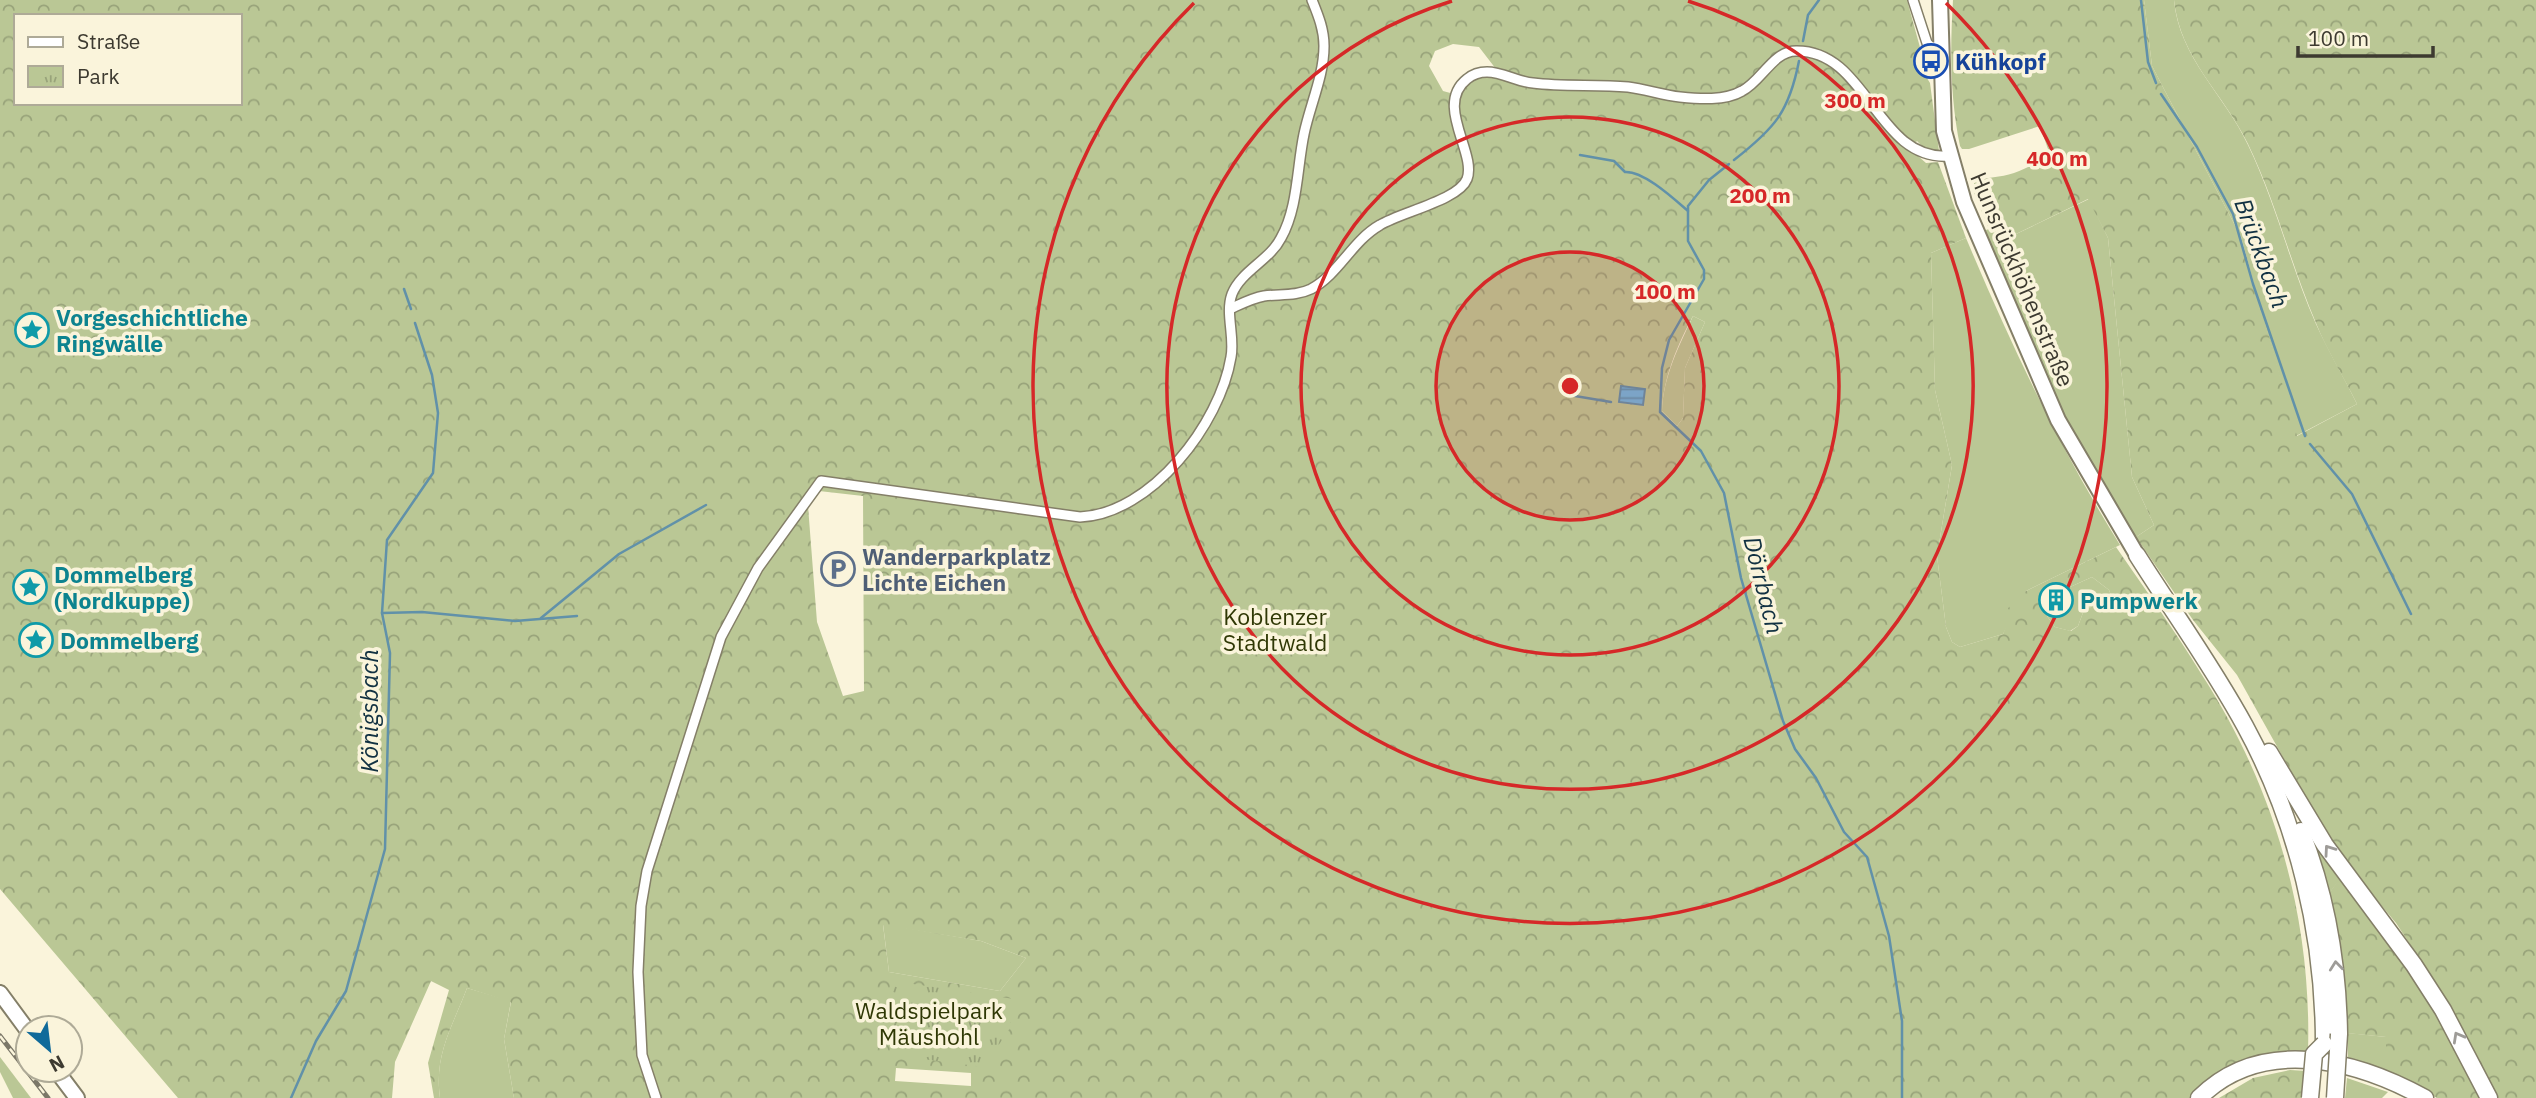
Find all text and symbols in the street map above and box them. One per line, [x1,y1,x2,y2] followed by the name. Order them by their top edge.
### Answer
[14,14,242,105] legend
[2298,14,2433,58] scale bar
[2308,24,2369,52] text: 100 m
[77,27,140,55] text: Straße
[1912,42,1950,80] bus stop icon: Kühkopf
[1955,46,2046,76] place label: Kühkopf
[77,62,120,90] text: Park
[1824,86,1886,114] text: 300 m
[2026,144,2088,172] text: 400 m
[1964,167,2082,391] street label: Hunsrückhöhenstraße
[1729,181,1791,209] text: 200 m
[2227,194,2297,312] water label: Brückbach
[1634,277,1696,305] text: 100 m
[56,302,248,358] place label: Vorgeschichtliche Ringwälle
[13,311,51,349] place icon: Vorgeschichtliche Ringwälle
[1558,374,1582,398] centre of rings
[1736,533,1792,637] water label: Dörrbach
[862,541,1051,597] place label: Wanderparkplatz Lichte Eichen
[819,550,857,588] parking icon: Wanderparkplatz Lichte Eichen
[54,559,193,615] place label: Dommelberg (Nordkuppe)
[11,568,49,606] place icon: Dommelberg (Nordkuppe)
[2037,581,2075,619] building icon: Pumpwerk
[2080,585,2198,615] place label: Pumpwerk
[1223,601,1327,657] park label: Koblenzer Stadtwald
[17,621,55,659] place icon: Dommelberg
[60,625,199,655] place label: Dommelberg
[353,649,385,773] water label: Königsbach
[2325,845,2337,858] one-way arrow
[2328,960,2343,971] one-way arrow
[855,995,1003,1051] park label: Waldspielpark Mäushohl
[14,1014,84,1084] north arrow
[2453,1032,2466,1044] one-way arrow
[45,1050,69,1078] text: N

